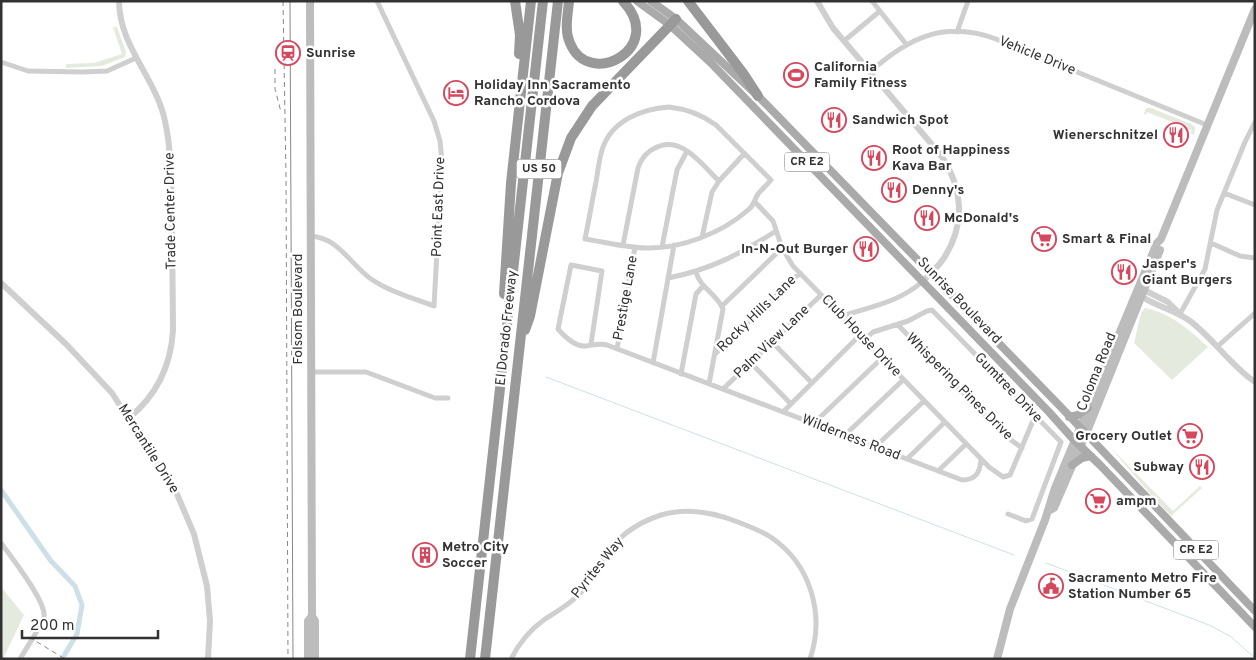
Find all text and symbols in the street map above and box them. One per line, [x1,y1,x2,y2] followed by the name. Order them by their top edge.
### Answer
[996,33,1078,79] street label: Vehicle Drive
[275,40,301,66] station icon: Sunrise
[306,45,356,62] place label: Sunrise
[814,59,907,92] place label: California Family Fitness
[783,62,809,88] sports icon: California Family Fitness
[474,77,631,110] place label: Holiday Inn Sacramento Rancho Cordova
[443,80,469,106] hotel icon: Holiday Inn Sacramento Rancho Cordova
[821,107,847,133] restaurant icon: Sandwich Spot
[852,112,949,129] place label: Sandwich Spot
[1163,122,1189,148] restaurant icon: Wienerschnitzel
[1053,127,1158,144] place label: Wienerschnitzel
[892,142,1010,175] place label: Root of Happiness Kava Bar
[861,145,887,171] restaurant icon: Root of Happiness Kava Bar
[161,152,181,270] street label: Trade Center Drive
[784,152,830,172] road number: CR E2
[429,157,449,257] street label: Point East Drive
[516,160,562,178] road number: US 50
[881,177,907,203] restaurant icon: Denny's
[912,182,965,199] place label: Denny's
[914,205,940,231] restaurant icon: McDonald's
[944,210,1019,227] place label: McDonald's
[1031,226,1057,252] supermarket icon: Smart & Final
[1062,231,1151,248] place label: Smart & Final
[853,236,879,262] restaurant icon: In-N-Out Burger
[741,241,848,258] place label: In-N-Out Burger
[290,254,307,364] street label: Folsom Boulevard
[610,254,642,342] street label: Prestige Lane
[913,254,1005,348] street label: Sunrise Boulevard
[1142,256,1232,289] place label: Jasper's Giant Burgers
[1111,259,1137,285] restaurant icon: Jasper's Giant Burgers
[492,269,522,387] street label: El Dorado Freeway
[714,272,800,356] street label: Rocky Hills Lane
[817,291,905,381] street label: Club House Drive
[731,302,813,382] street label: Palm View Lane
[902,330,1016,444] street label: Whispering Pines Drive
[1074,330,1120,414] street label: Coloma Road
[970,349,1046,427] street label: Gumtree Drive
[114,401,182,497] street label: Mercantile Drive
[799,411,903,465] street label: Wilderness Road
[1177,423,1203,449] supermarket icon: Grocery Outlet
[1075,428,1172,445] place label: Grocery Outlet
[1189,454,1215,480] restaurant icon: Subway
[1133,459,1184,476] place label: Subway
[1085,488,1111,514] supermarket icon: ampm
[1116,493,1156,510] place label: ampm
[568,534,628,602] street label: Pyrites Way
[442,539,509,572] place label: Metro City Soccer
[1174,540,1218,560] road number: CR E2
[412,542,438,568] building icon: Metro City Soccer
[1068,570,1217,603] place label: Sacramento Metro Fire Station Number 65
[1038,573,1064,599] public building icon: Sacramento Metro Fire Station Number 65
[22,608,159,640] scale bar
[30,617,75,636] text: 200 m

